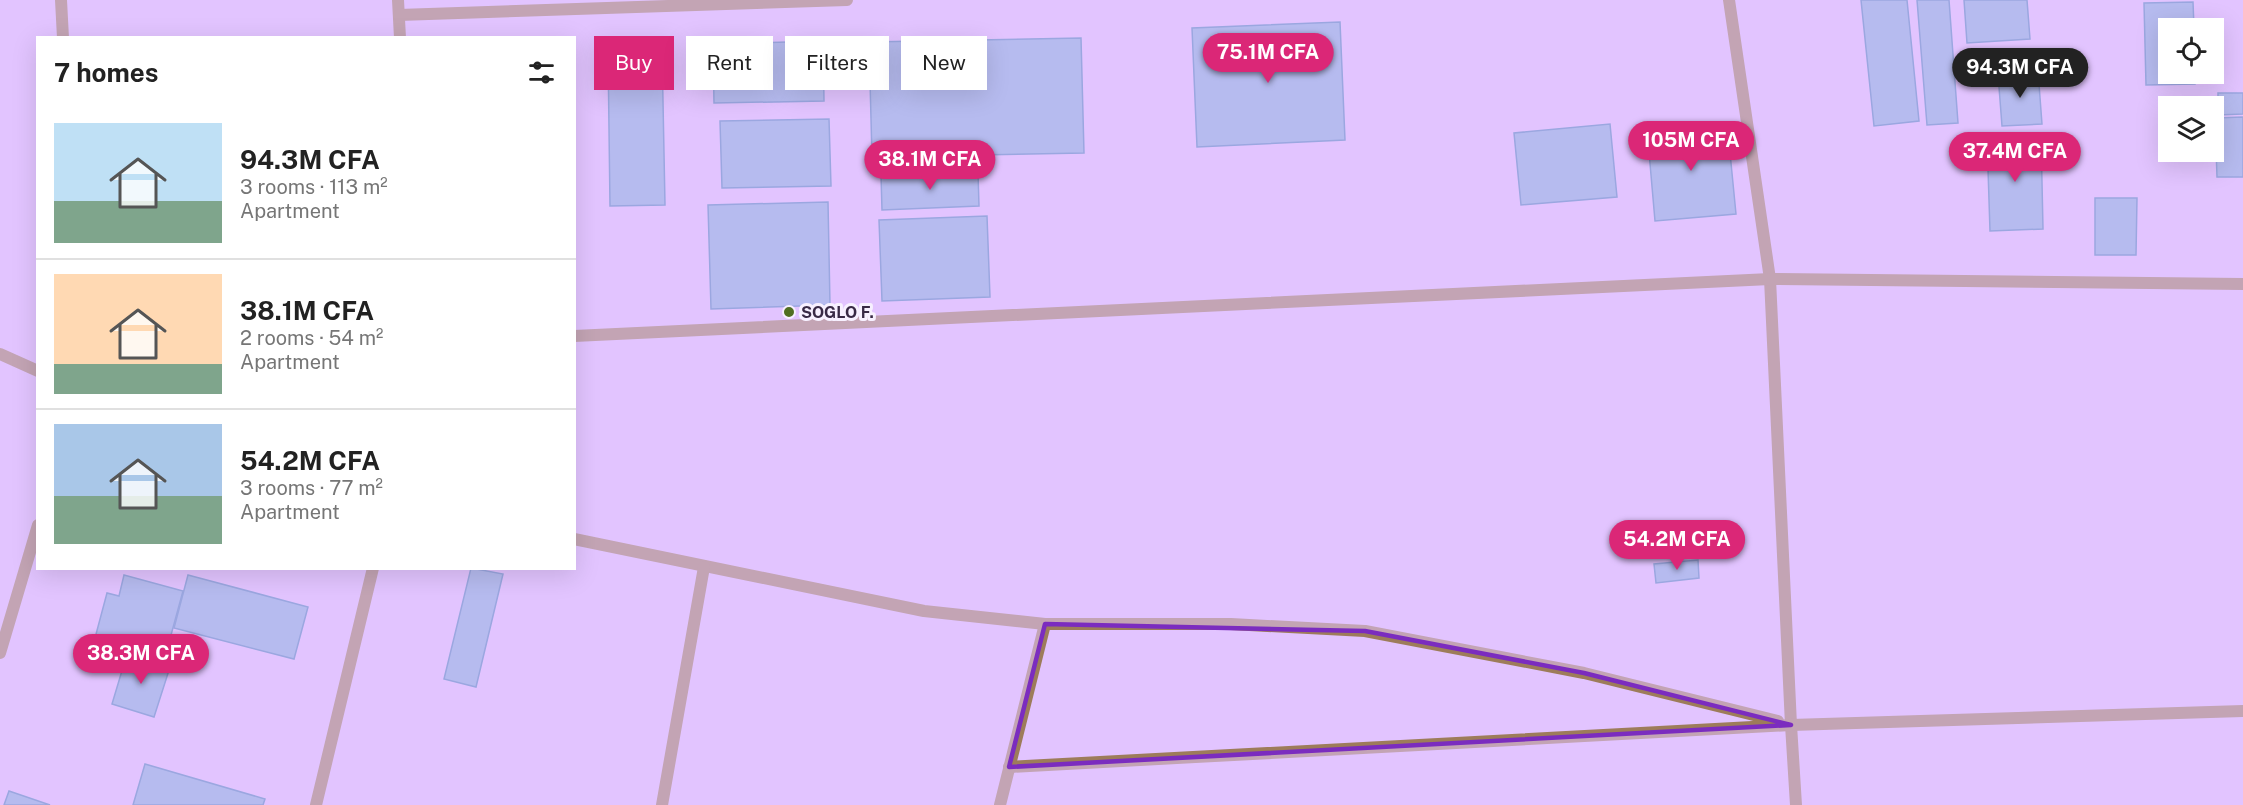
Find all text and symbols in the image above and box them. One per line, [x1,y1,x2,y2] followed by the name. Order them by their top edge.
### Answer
[2158,18,2224,162] map controls
[2158,18,2224,84] button: locate
[1199,33,1337,84] pin: 75.1M CFA
[594,36,674,90] chip: Buy
[686,36,773,90] chip: Rent
[785,36,889,90] chip: Filters
[901,36,987,90] chip: New
[1217,40,1319,64] text: 75.1M CFA
[1951,48,2089,99] pin: 94.3M CFA
[1966,55,2074,79] text: 94.3M CFA
[525,56,558,89] icon: filters
[54,57,158,88] text: 7 homes
[2158,96,2224,162] button: layers
[1629,121,1753,172] pin: 105M CFA
[1642,128,1740,152] text: 105M CFA
[1946,132,2084,183] pin: 37.4M CFA
[1963,139,2067,163] text: 37.4M CFA
[861,140,999,191] pin: 38.1M CFA
[240,144,380,175] text: 94.3M CFA
[102,147,174,219] icon: home
[878,147,982,171] text: 38.1M CFA
[240,175,388,199] text: 3 rooms · 113 m²
[240,199,340,223] text: Apartment
[240,295,374,326] text: 38.1M CFA
[102,298,174,370] icon: home
[801,303,874,322] place label: SOGLO F.
[782,305,796,319] marker: SOGLO F.
[240,326,383,350] text: 2 rooms · 54 m²
[240,350,340,374] text: Apartment
[240,445,380,476] text: 54.2M CFA
[102,448,174,520] icon: home
[240,476,383,500] text: 3 rooms · 77 m²
[240,500,340,524] text: Apartment
[1608,520,1746,571] pin: 54.2M CFA
[1623,527,1731,551] text: 54.2M CFA
[72,634,210,685] pin: 38.3M CFA
[87,641,195,665] text: 38.3M CFA

